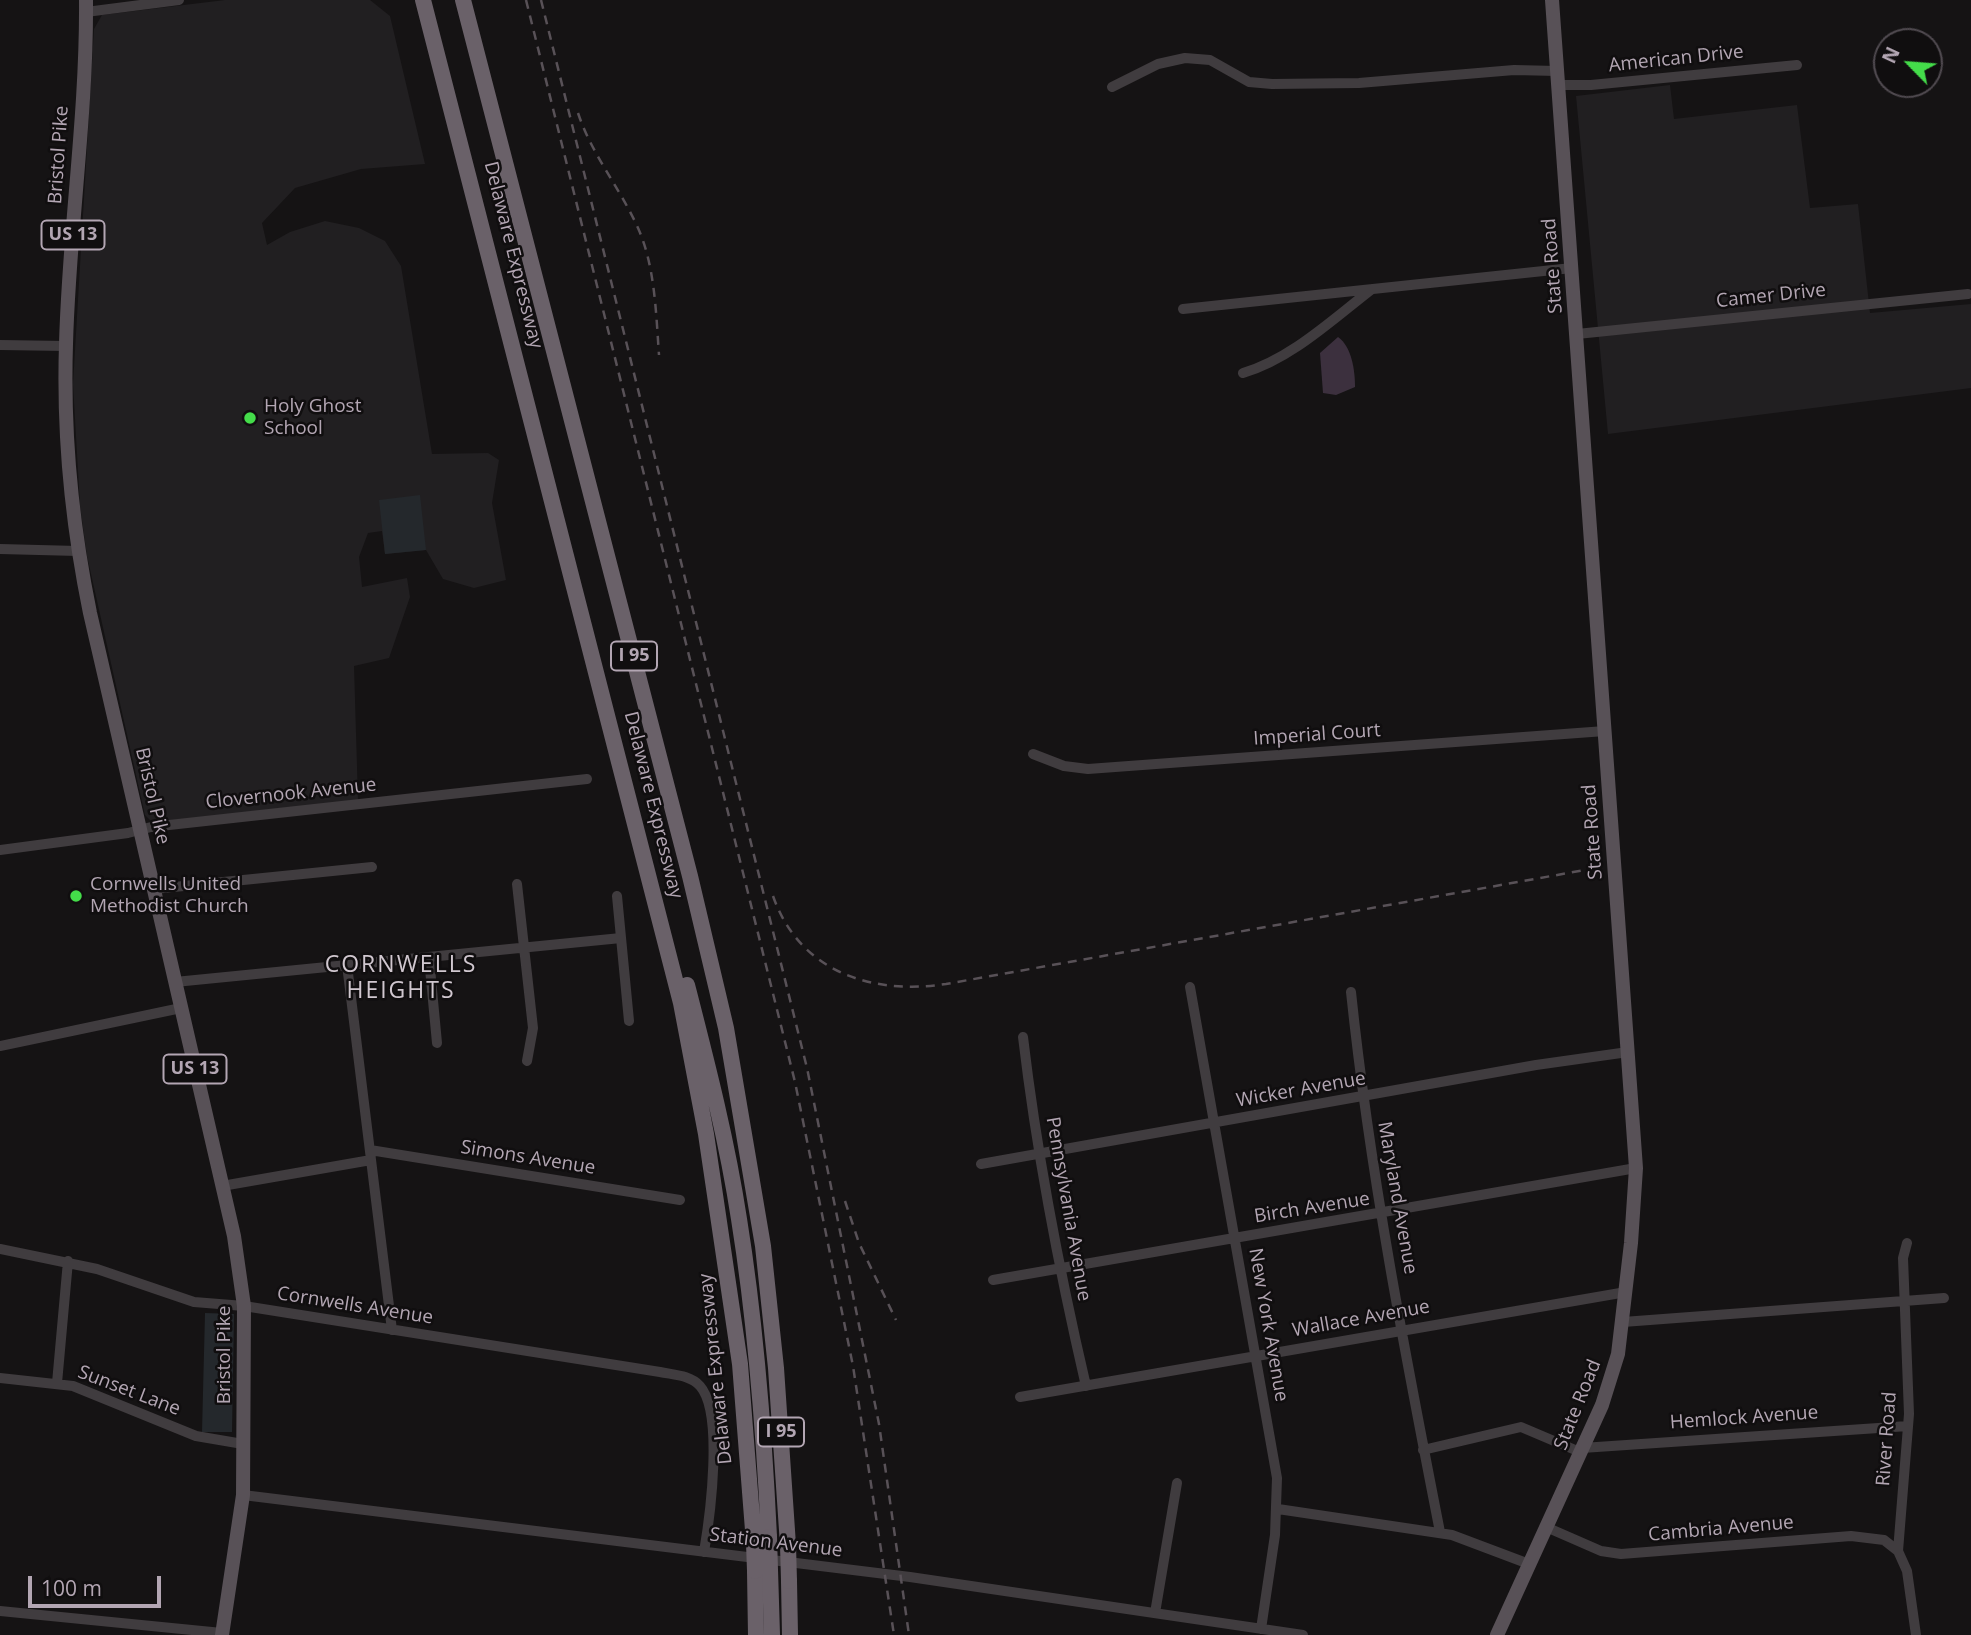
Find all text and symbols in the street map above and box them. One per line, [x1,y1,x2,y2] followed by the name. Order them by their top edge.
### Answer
[1873,28,1943,98] north arrow
[1607,41,1745,77] street label: American Drive
[1876,42,1906,67] text: N
[44,105,74,205] street label: Bristol Pike
[479,159,547,351] street label: Delaware Expressway
[1538,218,1568,314] street label: State Road
[42,220,104,249] road number: US 13
[1715,279,1827,313] street label: Camer Drive
[264,396,361,440] place label: Holy Ghost School
[242,410,258,426] marker: Holy Ghost School
[611,642,657,670] road number: I 95
[619,709,687,901] street label: Delaware Expressway
[1253,719,1381,751] street label: Imperial Court
[130,745,174,847] street label: Bristol Pike
[204,774,378,814] street label: Clovernook Avenue
[1578,784,1608,880] street label: State Road
[90,874,249,918] place label: Cornwells United Methodist Church
[68,888,84,904] marker: Cornwells United Methodist Church
[326,951,476,1005] district label: CORNWELLS HEIGHTS
[164,1054,227,1084] road number: US 13
[1235,1067,1367,1113] street label: Wicker Avenue
[1041,1115,1095,1303] street label: Pennsylvania Avenue
[1372,1120,1422,1276] street label: Maryland Avenue
[459,1136,597,1180] street label: Simons Avenue
[1253,1188,1371,1228] street label: Birch Avenue
[1243,1246,1293,1404] street label: New York Avenue
[695,1272,737,1466] street label: Delaware Expressway
[275,1282,435,1330] street label: Cornwells Avenue
[1291,1296,1431,1342] street label: Wallace Avenue
[214,1306,236,1404] street label: Bristol Pike
[1550,1356,1606,1454] street label: State Road
[75,1361,183,1421] street label: Sunset Lane
[1872,1391,1902,1487] street label: River Road
[1669,1401,1819,1435] street label: Hemlock Avenue
[758,1418,804,1447] road number: I 95
[1647,1511,1795,1547] street label: Cambria Avenue
[708,1524,844,1562] street label: Station Avenue
[32,1562,164,1606] scale bar
[41,1574,102,1602] text: 100 m

